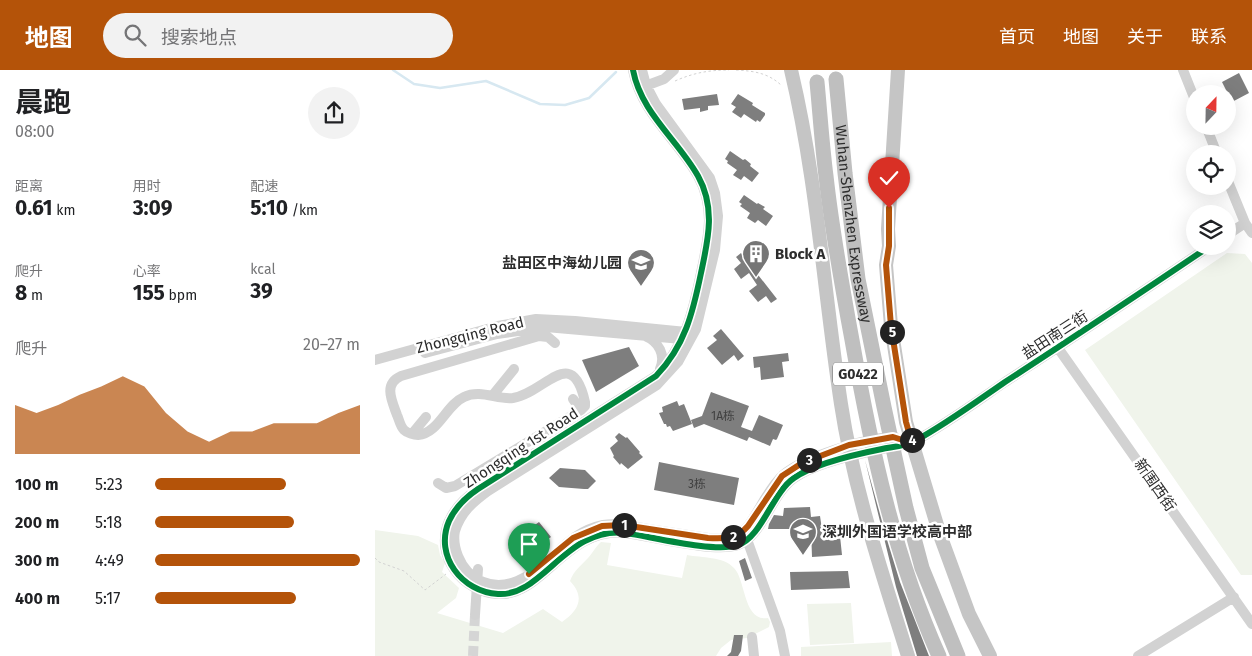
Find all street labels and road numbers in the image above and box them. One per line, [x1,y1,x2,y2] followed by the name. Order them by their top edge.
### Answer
[831,124,876,325] street label: Wuhan-Shenzhen Expressway
[1019,307,1091,363] street label: 盐田南三街
[414,313,526,357] street label: Zhongqing Road
[833,362,883,386] road number: G0422
[460,404,582,492] street label: Zhongqing 1st Road
[1130,455,1180,515] street label: 新围西街

